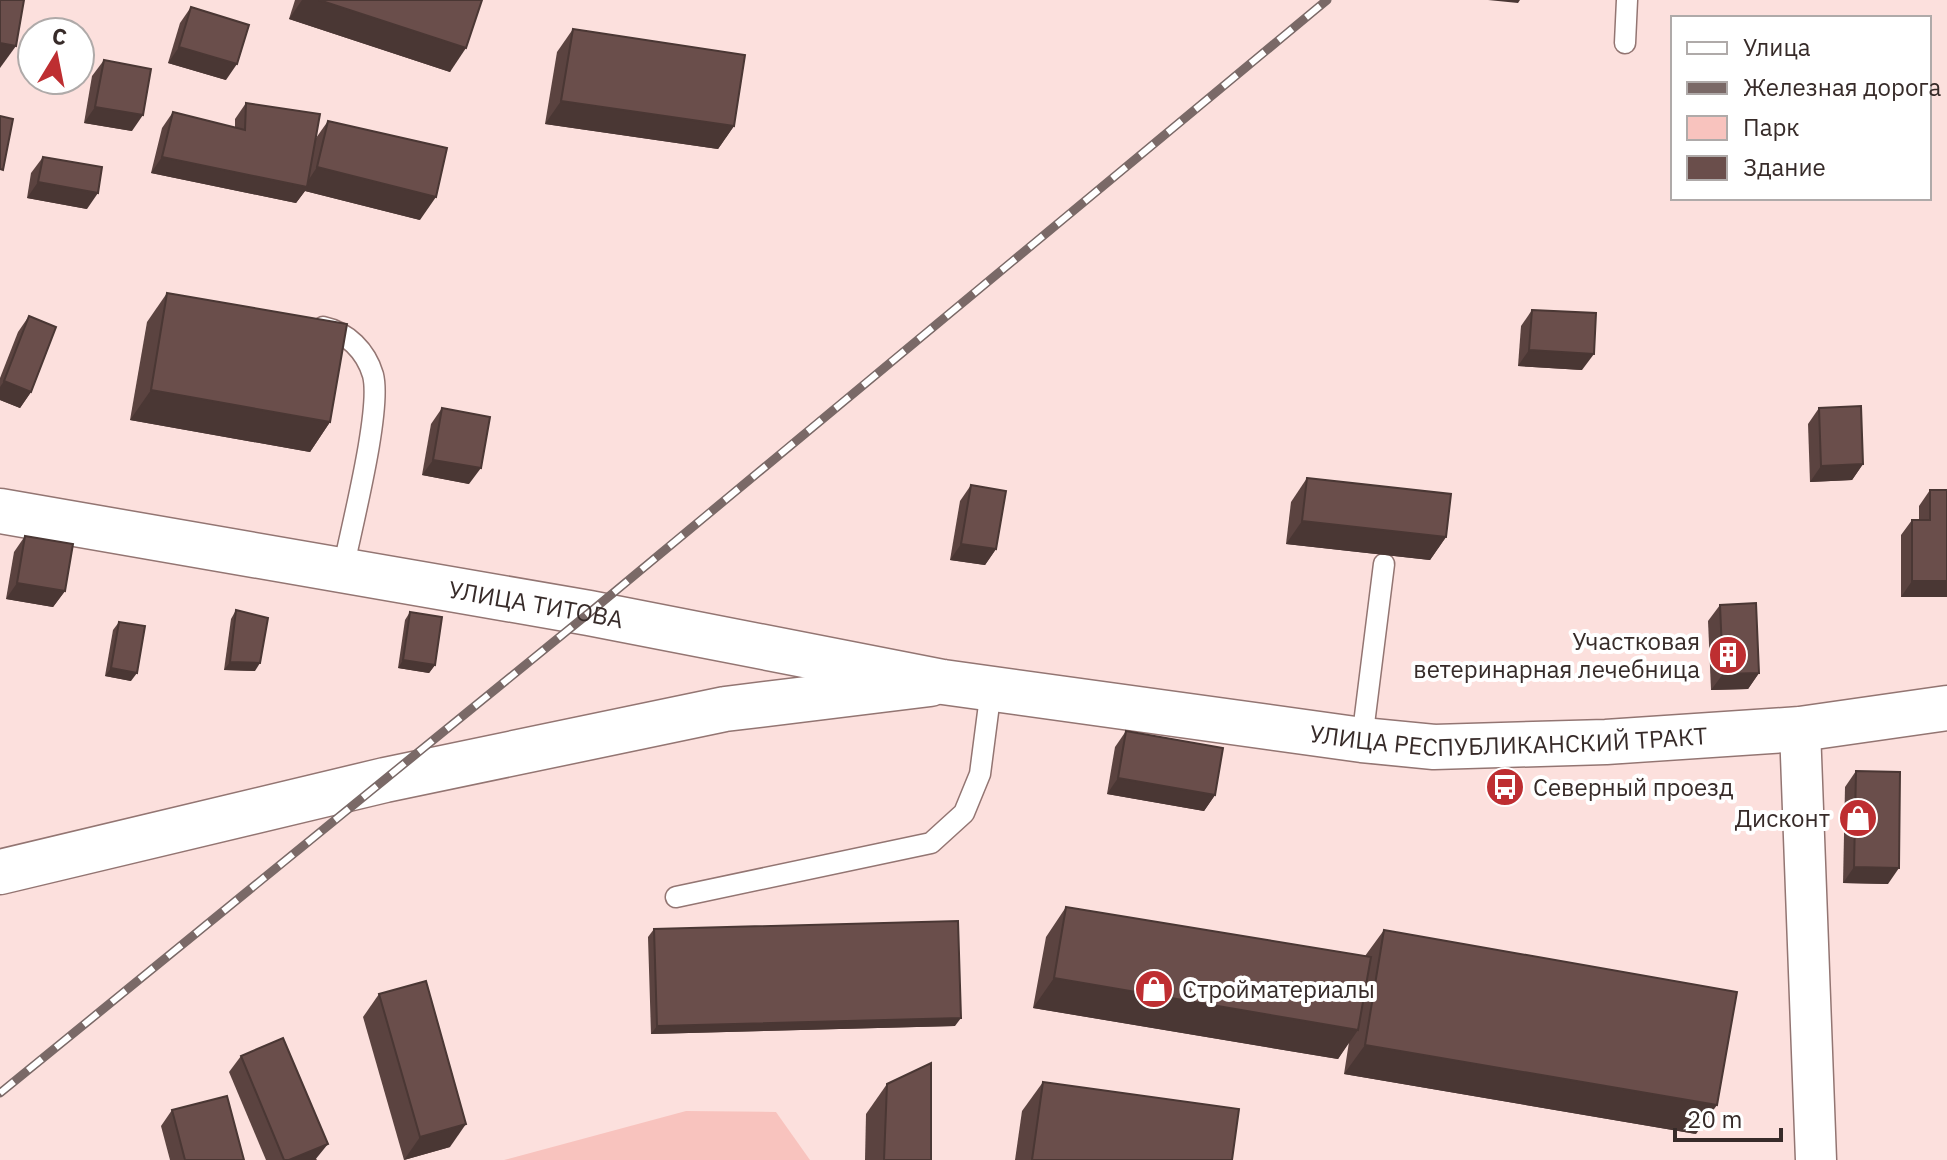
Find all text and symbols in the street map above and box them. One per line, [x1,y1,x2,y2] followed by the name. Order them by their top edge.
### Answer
[16,16,96,96] north arrow
[1671,16,1931,200] legend
[50,20,69,51] text: С
[1743,31,1811,63] text: Улица
[1743,71,1941,103] text: Железная дорога
[1743,111,1800,143] text: Парк
[1743,151,1826,183] text: Здание
[446,573,626,635] street label: УЛИЦА ТИТОВА
[1413,625,1700,685] place label: Участковая ветеринарная лечебница
[1707,634,1749,676] building icon: Участковая ветеринарная лечебница
[1307,717,1709,763] street label: УЛИЦА РЕСПУБЛИКАНСКИЙ ТРАКТ
[1484,766,1526,808] bus stop icon: Северный проезд
[1533,771,1733,803] place label: Северный проезд
[1837,797,1879,839] shop icon: Дисконт
[1735,802,1830,834] place label: Дисконт
[1133,968,1175,1010] shop icon: Стройматериалы
[1182,973,1375,1005] place label: Стройматериалы
[1675,1092,1781,1142] scale bar
[1687,1103,1742,1135] text: 20 m

